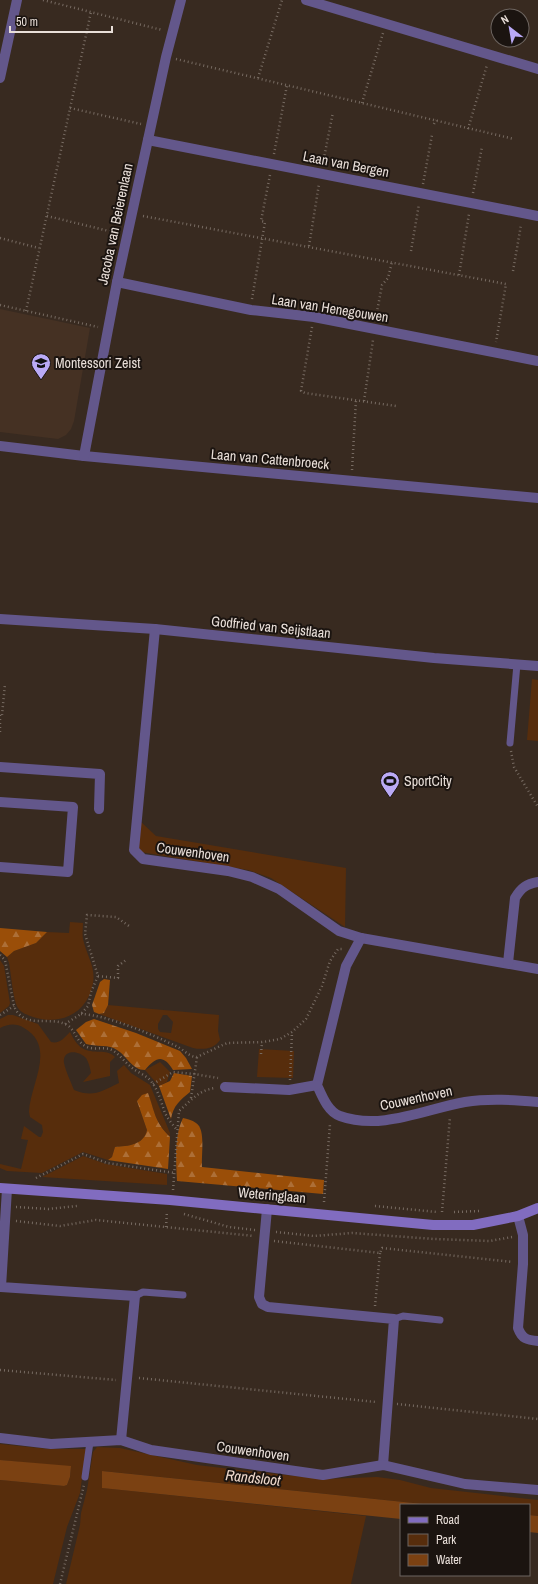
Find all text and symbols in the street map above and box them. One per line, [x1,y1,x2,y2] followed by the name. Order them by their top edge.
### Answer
[10,8,112,34] scale bar
[490,8,530,48] north arrow
[498,12,511,27] text: N
[16,14,38,30] text: 50 m
[301,147,391,181] street label: Laan van Bergen
[93,162,137,286] street label: Jacoba van Beierenlaan
[270,290,390,326] street label: Laan van Henegouwen
[30,352,52,380] school or university icon: Montessori Zeist
[55,354,141,372] place label: Montessori Zeist
[210,445,330,473] street label: Laan van Cattenbroeck
[210,612,332,642] street label: Godfried van Seijstlaan
[379,770,401,798] sports icon: SportCity
[404,772,452,790] place label: SportCity
[155,838,231,866] street label: Couwenhoven
[378,1082,454,1114] street label: Couwenhoven
[237,1183,307,1207] street label: Weteringlaan
[215,1437,291,1465] street label: Couwenhoven
[224,1464,282,1491] water label: Randsloot
[400,1504,530,1576] legend
[436,1512,460,1528] text: Road
[436,1532,456,1548] text: Park
[436,1552,463,1568] text: Water

